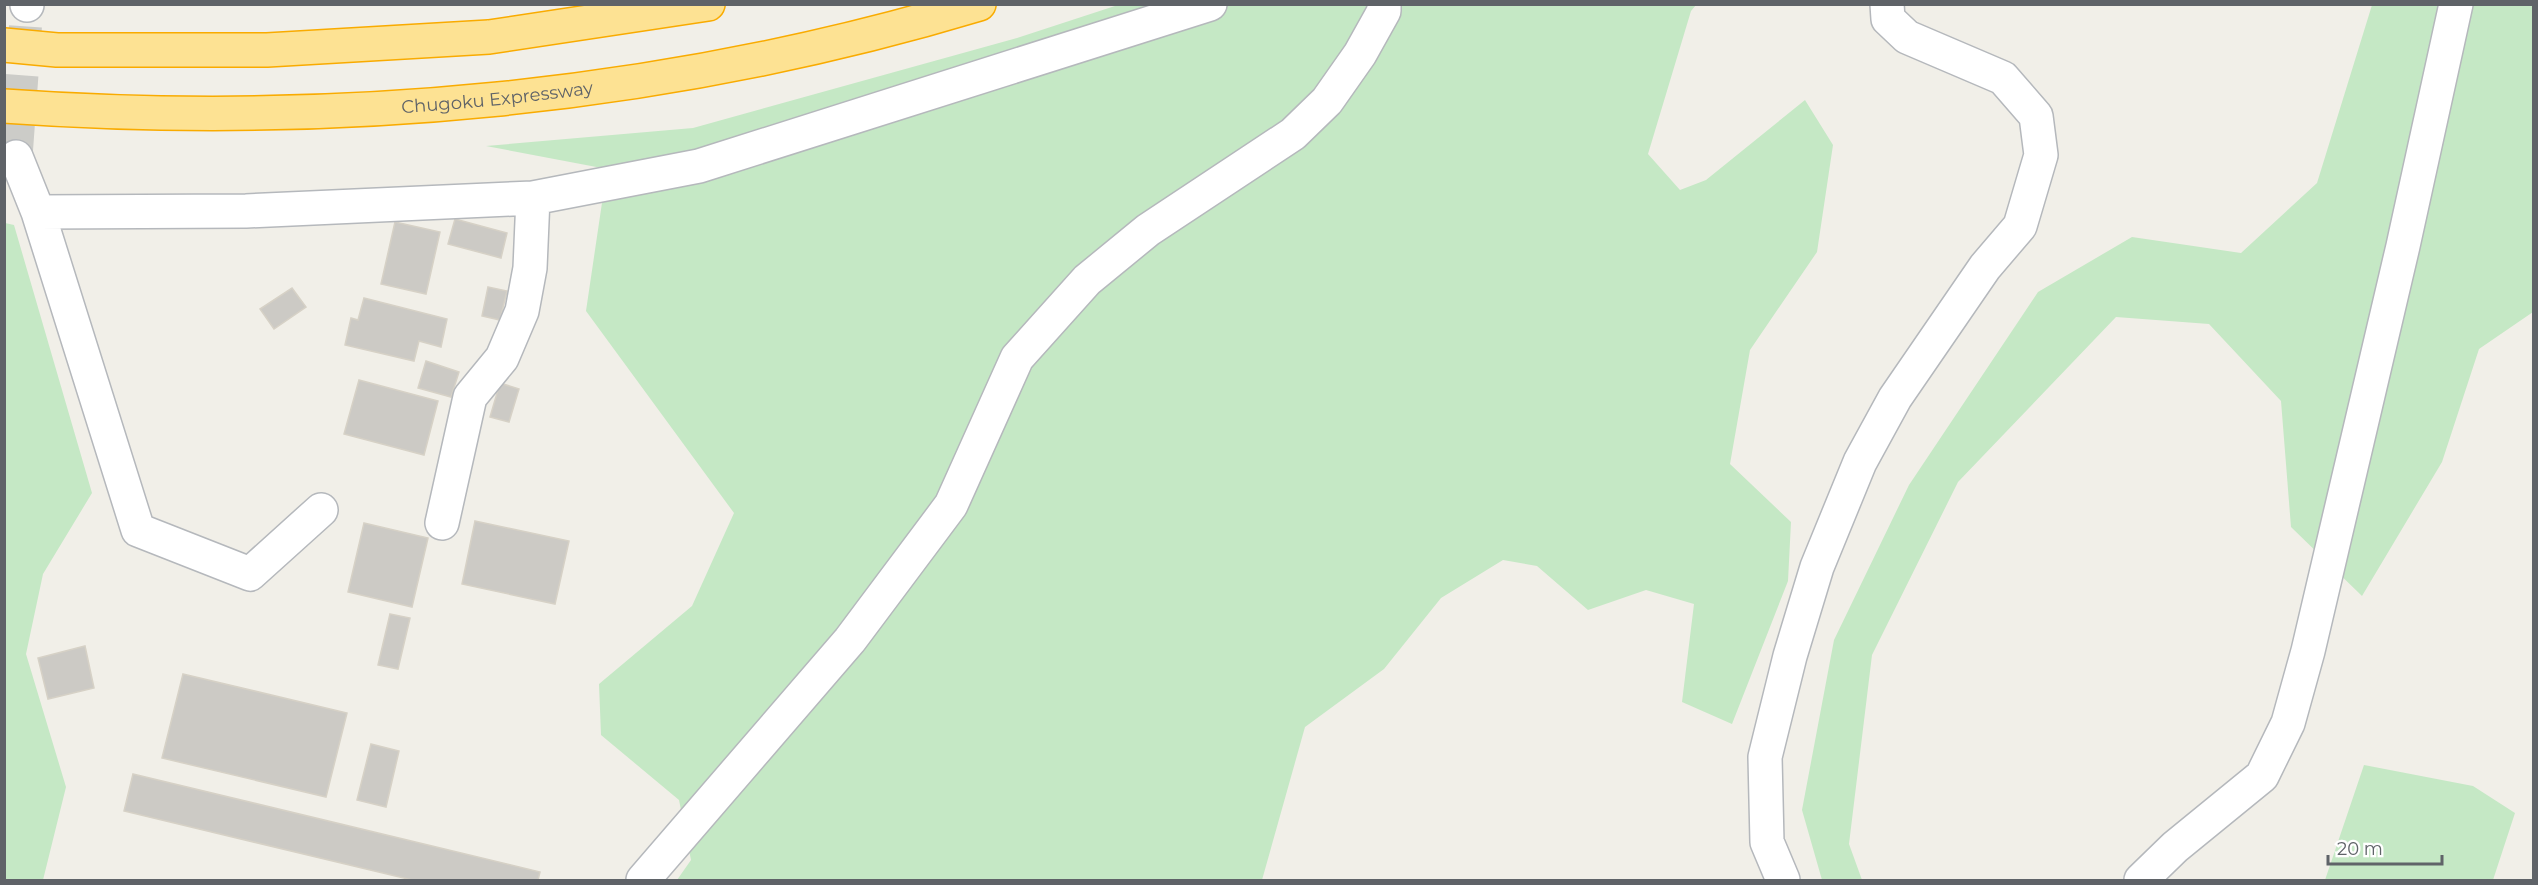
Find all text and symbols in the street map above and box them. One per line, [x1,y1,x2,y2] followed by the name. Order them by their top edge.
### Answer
[401,77,595,118] street label: Chugoku Expressway
[2328,828,2442,866] scale bar
[2337,838,2383,860] text: 20 m

